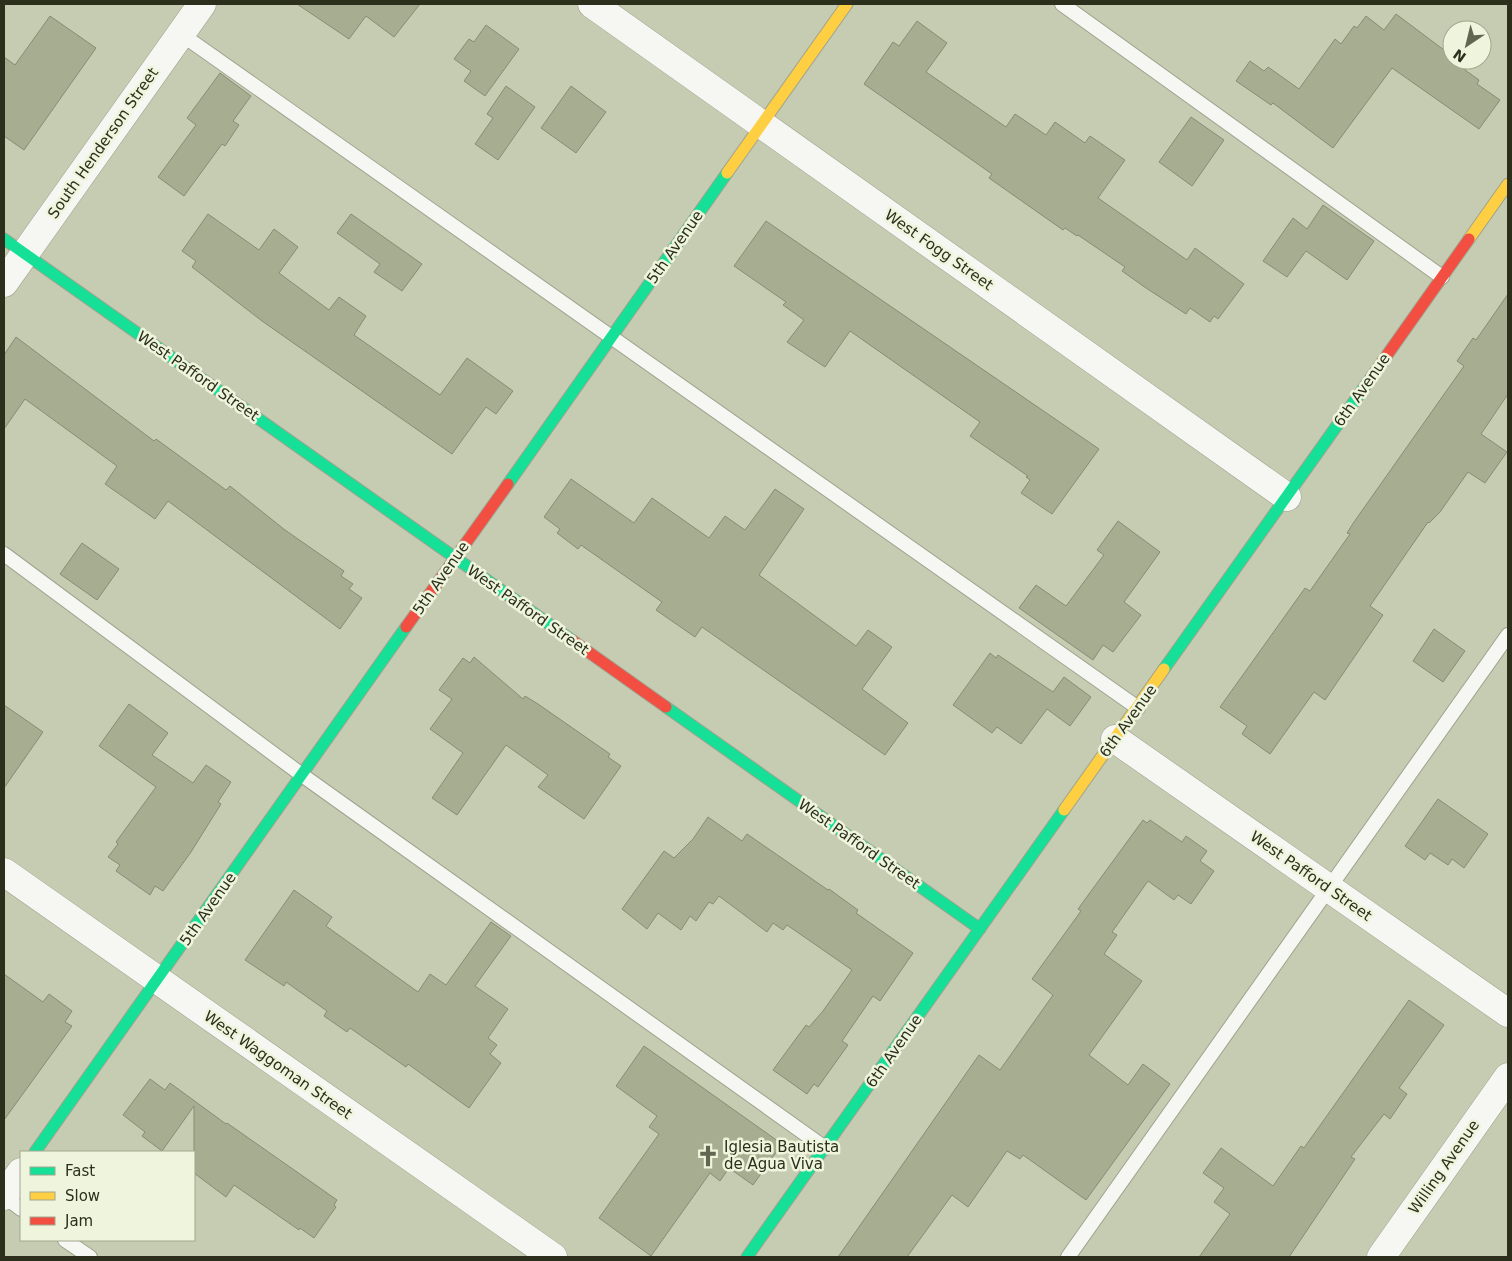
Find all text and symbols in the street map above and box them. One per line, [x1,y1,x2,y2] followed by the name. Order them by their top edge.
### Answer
[1442,20,1492,70] north arrow
[1450,46,1469,66] text: N
[44,64,162,222] street label: South Henderson Street
[881,206,997,294] street label: West Fogg Street
[643,207,707,287] street label: 5th Avenue
[134,327,262,425] street label: West Pafford Street
[1330,350,1394,430] street label: 6th Avenue
[409,538,473,618] street label: 5th Avenue
[464,561,592,659] street label: West Pafford Street
[1096,681,1160,761] street label: 6th Avenue
[795,795,923,893] street label: West Pafford Street
[1247,827,1375,925] street label: West Pafford Street
[176,869,240,949] street label: 5th Avenue
[201,1007,356,1123] street label: West Waggoman Street
[862,1011,926,1091] street label: 6th Avenue
[1405,1116,1483,1218] street label: Willing Avenue
[724,1138,839,1173] place label: Iglesia Bautista de Agua Viva
[695,1143,721,1169] church icon: Iglesia Bautista de Agua Viva
[20,1151,195,1241] legend
[65,1162,95,1180] text: Fast
[65,1187,100,1205] text: Slow
[64,1212,93,1230] text: Jam

